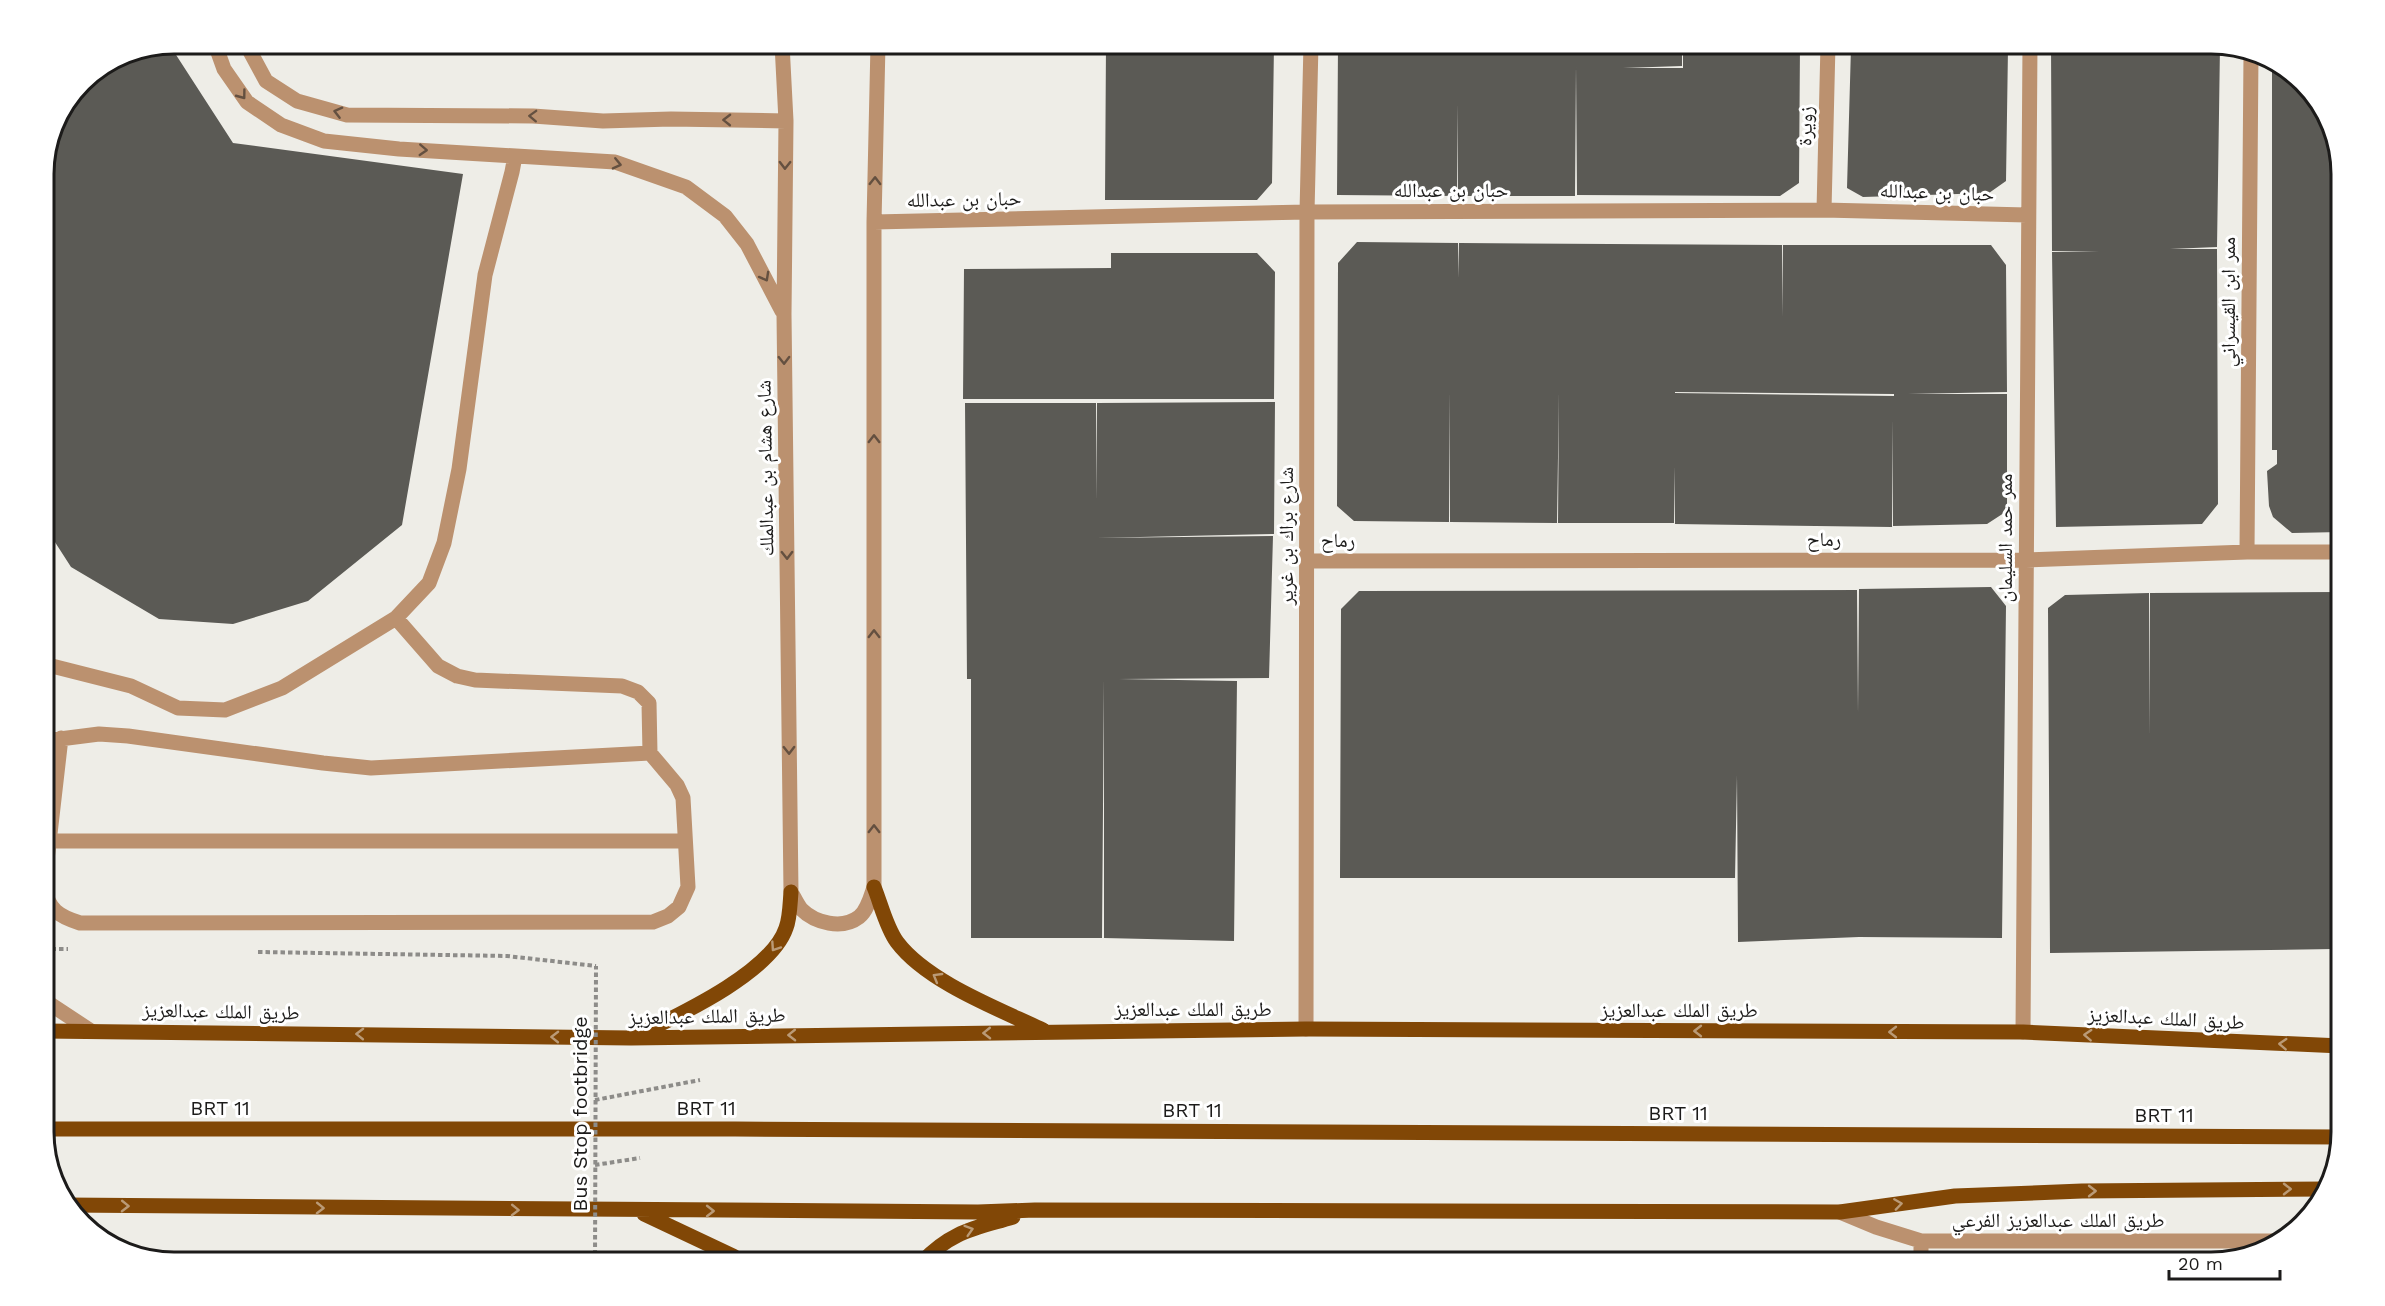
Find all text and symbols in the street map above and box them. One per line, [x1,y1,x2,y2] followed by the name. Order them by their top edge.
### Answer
[235,88,246,99] one-way arrow
[1792,105,1818,147] street label: زويرة
[333,107,343,120] one-way arrow
[528,110,537,122] one-way arrow
[723,114,732,126] one-way arrow
[418,144,427,157] one-way arrow
[612,156,622,169] one-way arrow
[779,160,791,169] one-way arrow
[869,176,881,185] one-way arrow
[1394,178,1509,202] street label: حبان بن عبدالله
[1879,178,1995,206] street label: حبان بن عبدالله
[907,186,1022,212] street label: حبان بن عبدالله
[2216,237,2244,367] street label: ممر ابن القيسراني
[758,271,769,282] one-way arrow
[778,355,790,364] one-way arrow
[751,380,781,556] street label: شارع هشام بن عبدالملك
[868,434,880,443] one-way arrow
[1274,467,1299,606] street label: شارع براك بن غرير
[1993,474,2017,602] street label: ممر حمد السليمان
[1807,527,1841,552] street label: رماح
[1321,528,1355,553] street label: رماح
[781,550,793,559] one-way arrow
[868,629,880,638] one-way arrow
[783,745,796,754] one-way arrow
[868,824,880,833] one-way arrow
[771,940,782,951] one-way arrow
[933,972,944,984] one-way arrow
[1113,997,1272,1021] street label: طريق الملك عبدالعزيز
[141,998,300,1024] street label: طريق الملك عبدالعزيز
[1599,998,1758,1022] street label: طريق الملك عبدالعزيز
[2086,1002,2245,1034] street label: طريق الملك عبدالعزيز
[627,1003,786,1029] street label: طريق الملك عبدالعزيز
[568,1016,592,1212] street label: Bus Stop footbridge
[1694,1025,1703,1037] one-way arrow
[983,1026,992,1039] one-way arrow
[1889,1026,1898,1038] one-way arrow
[356,1028,365,1040] one-way arrow
[788,1029,797,1042] one-way arrow
[2084,1029,2093,1042] one-way arrow
[551,1031,560,1043] one-way arrow
[2279,1037,2288,1050] one-way arrow
[190,1096,250,1120] street label: BRT 11
[676,1096,736,1120] street label: BRT 11
[1162,1098,1222,1122] street label: BRT 11
[1648,1101,1708,1125] street label: BRT 11
[2134,1103,2194,1127] street label: BRT 11
[2283,1183,2292,1195] one-way arrow
[2088,1185,2097,1197] one-way arrow
[1893,1198,1902,1210] one-way arrow
[120,1200,129,1212] one-way arrow
[315,1202,324,1214] one-way arrow
[510,1204,519,1216] one-way arrow
[705,1205,714,1217] one-way arrow
[1952,1208,2164,1236] street label: طريق الملك عبدالعزيز الفرعي
[963,1225,974,1237] one-way arrow
[2169,1243,2280,1281] scale bar
[2178,1253,2223,1274] text: 20 m

